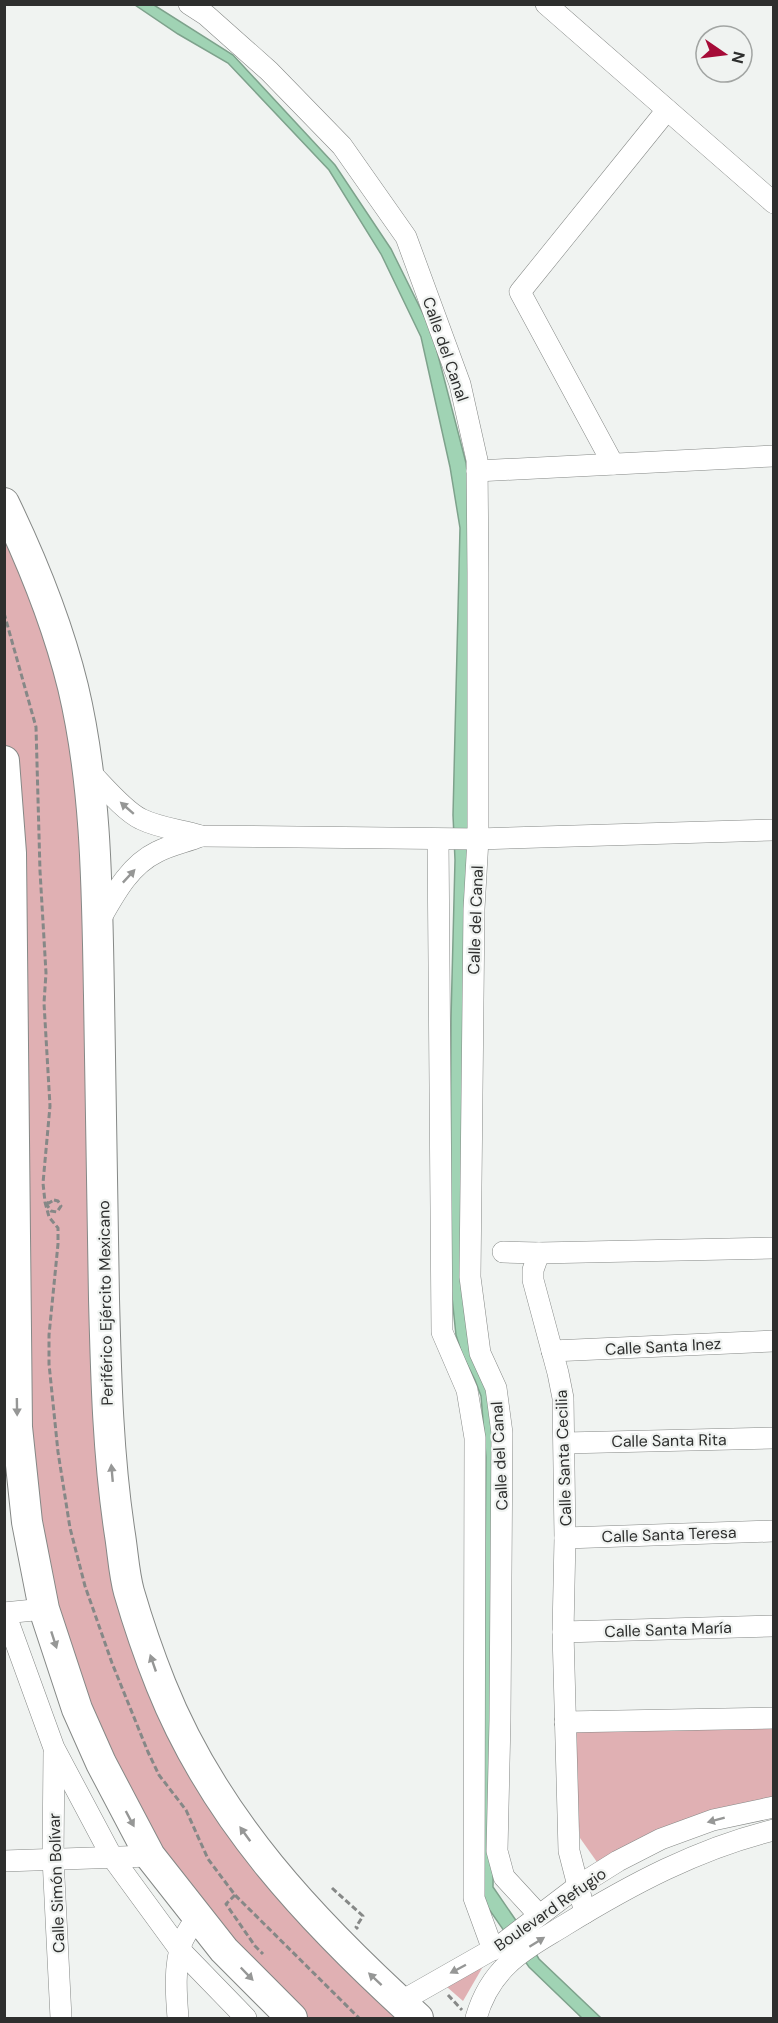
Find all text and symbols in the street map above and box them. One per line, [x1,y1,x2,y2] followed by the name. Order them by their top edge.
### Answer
[694,24,754,84] north arrow
[726,49,750,66] text: N
[418,294,473,404] street label: Calle del Canal
[119,802,135,815] one-way arrow
[463,865,488,975] street label: Calle del Canal
[122,868,136,883] one-way arrow
[93,1200,118,1406] street label: Periférico Ejército Mexicano
[604,1333,722,1360] street label: Calle Santa Inez
[551,1389,576,1527] street label: Calle Santa Cecilia
[12,1398,21,1417] one-way arrow
[486,1401,513,1511] street label: Calle del Canal
[611,1429,727,1452] street label: Calle Santa Rita
[108,1464,117,1483] one-way arrow
[601,1522,737,1547] street label: Calle Santa Teresa
[604,1617,732,1642] street label: Calle Santa María
[49,1631,59,1649] one-way arrow
[148,1654,158,1672] one-way arrow
[125,1811,135,1828] one-way arrow
[44,1813,69,1953] street label: Calle Simón Bolívar
[707,1816,725,1825] one-way arrow
[239,1827,251,1843] one-way arrow
[490,1863,610,1956] street label: Boulevard Refugio
[529,1937,545,1948] one-way arrow
[449,1964,466,1974] one-way arrow
[240,1966,253,1981] one-way arrow
[368,1972,383,1986] one-way arrow

